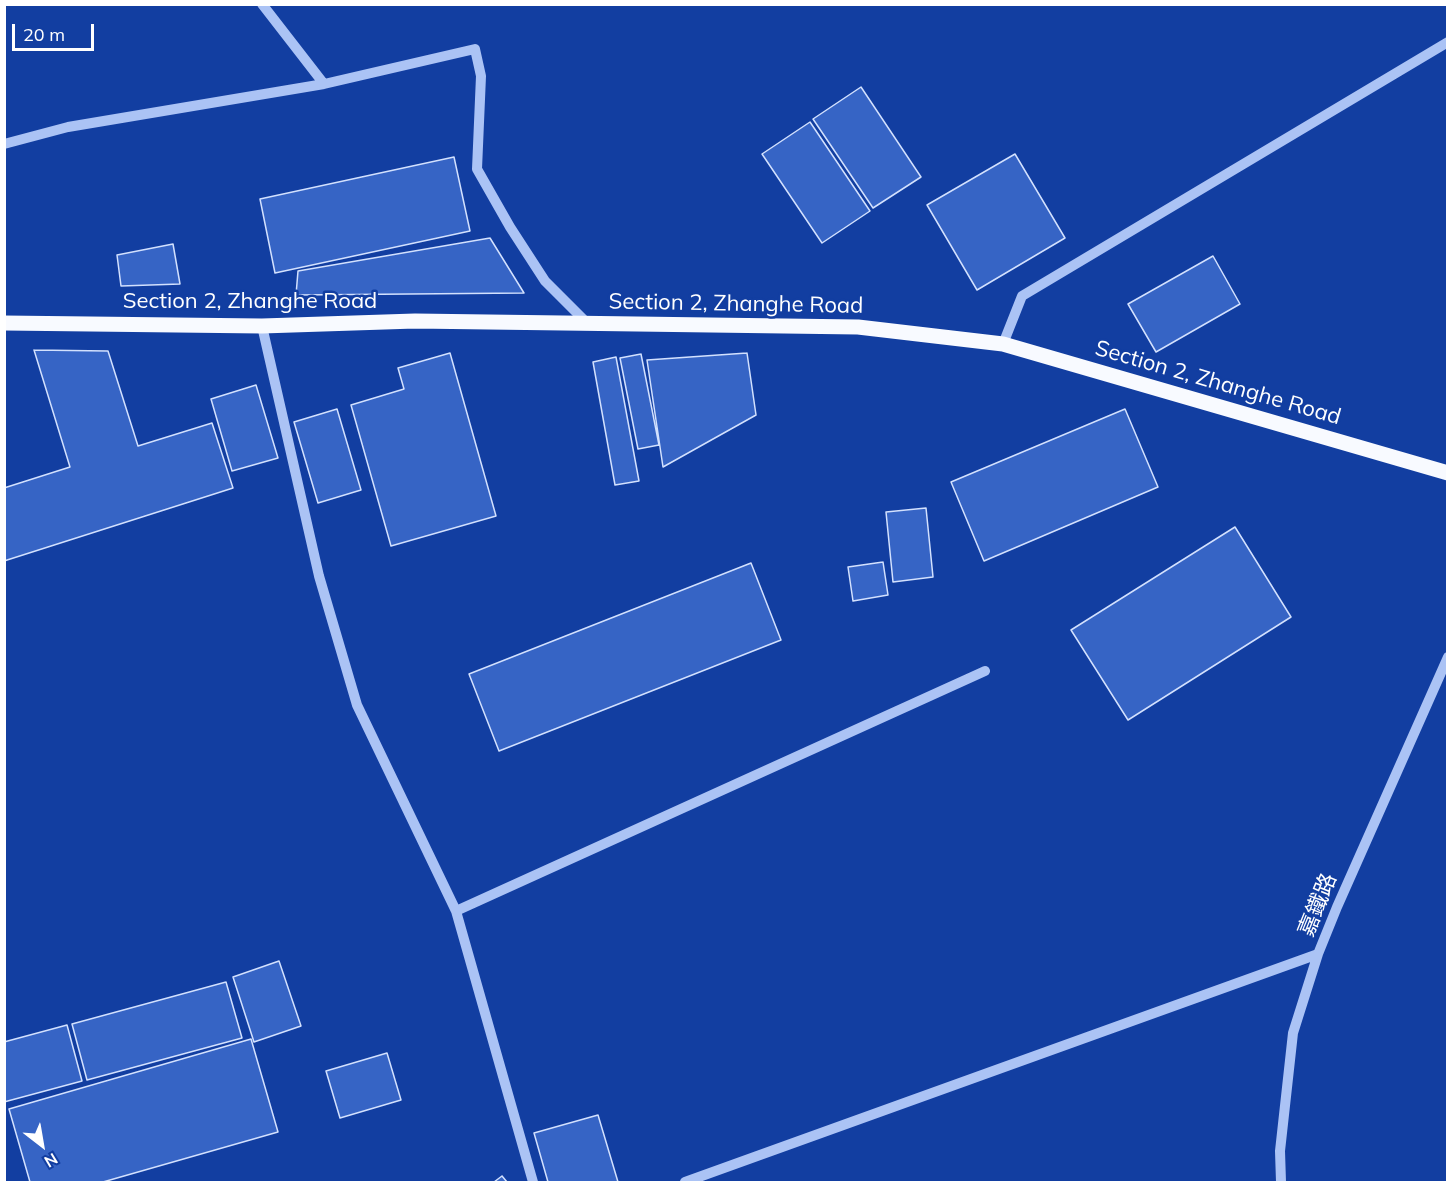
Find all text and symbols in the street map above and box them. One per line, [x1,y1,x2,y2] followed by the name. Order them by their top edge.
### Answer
[15,12,98,50] scale bar
[23,23,65,46] text: 20 m
[123,288,377,314] street label: Section 2, Zhanghe Road
[609,289,863,319] street label: Section 2, Zhanghe Road
[1092,335,1344,431] street label: Section 2, Zhanghe Road
[1293,869,1343,941] street label: 嘉鐵路
[12,1115,72,1175] north arrow
[41,1149,62,1172] text: N

